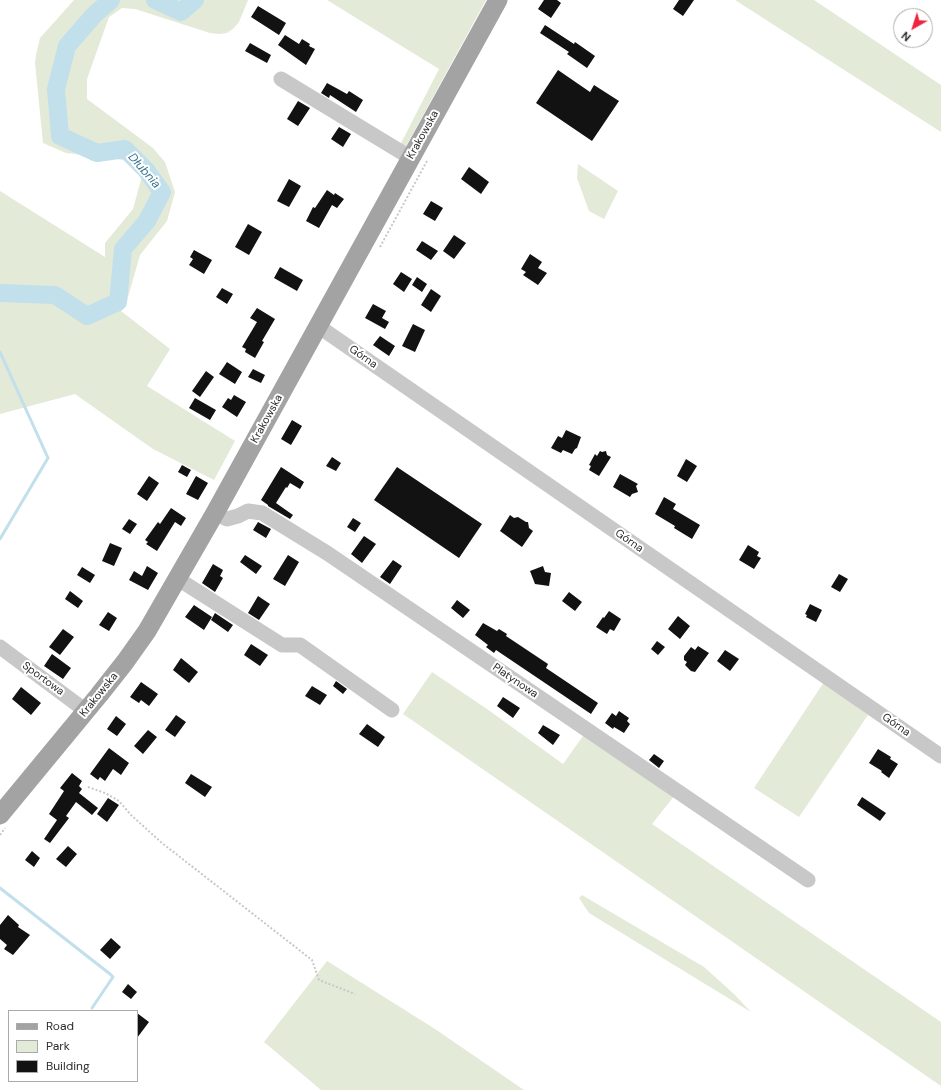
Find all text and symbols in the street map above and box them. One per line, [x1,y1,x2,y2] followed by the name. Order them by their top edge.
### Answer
[893,8,933,48] north arrow
[899,29,914,45] text: N
[404,108,442,162] street label: Krakowska
[125,150,163,192] water label: Dłubnia
[346,343,380,371] street label: Górna
[248,392,286,446] street label: Krakowska
[612,527,646,555] street label: Górna
[19,659,67,699] street label: Sportowa
[490,661,540,701] street label: Platynowa
[77,670,121,720] street label: Krakowska
[879,711,913,739] street label: Górna
[8,1010,138,1082] legend
[46,1018,74,1034] text: Road
[46,1038,70,1054] text: Park
[46,1058,90,1074] text: Building

